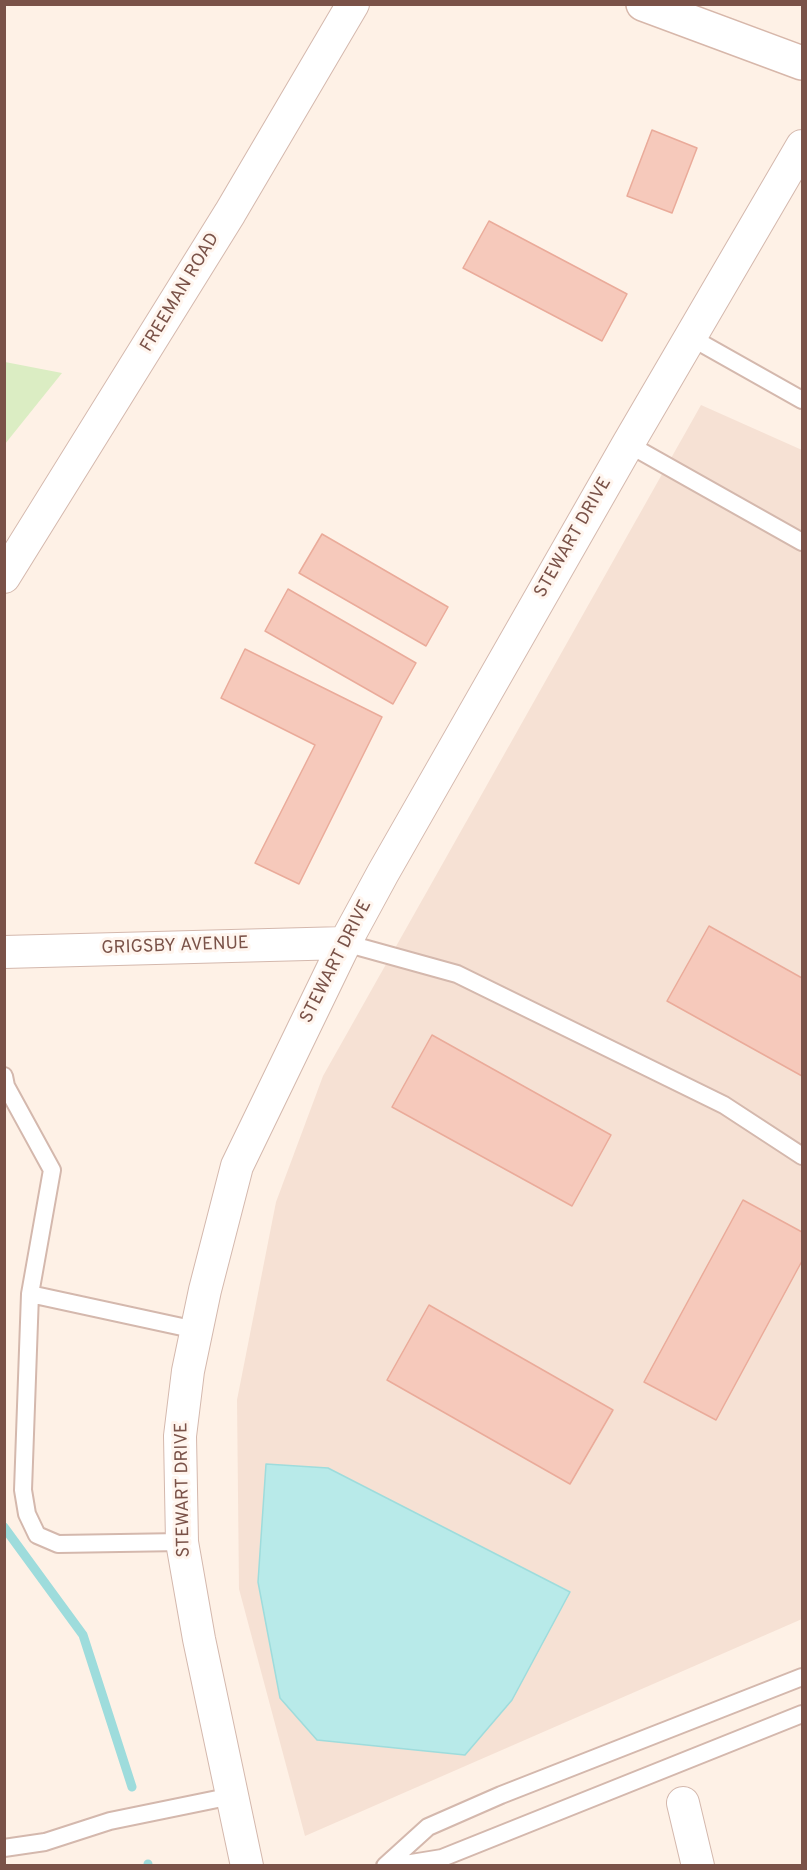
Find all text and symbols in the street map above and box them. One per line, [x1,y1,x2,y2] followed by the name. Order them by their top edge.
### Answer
[137,230,225,356] street label: FREEMAN ROAD
[531,474,617,602] street label: STEWART DRIVE
[297,897,377,1027] street label: STEWART DRIVE
[101,934,249,960] street label: GRIGSBY AVENUE
[172,1422,196,1558] street label: STEWART DRIVE

